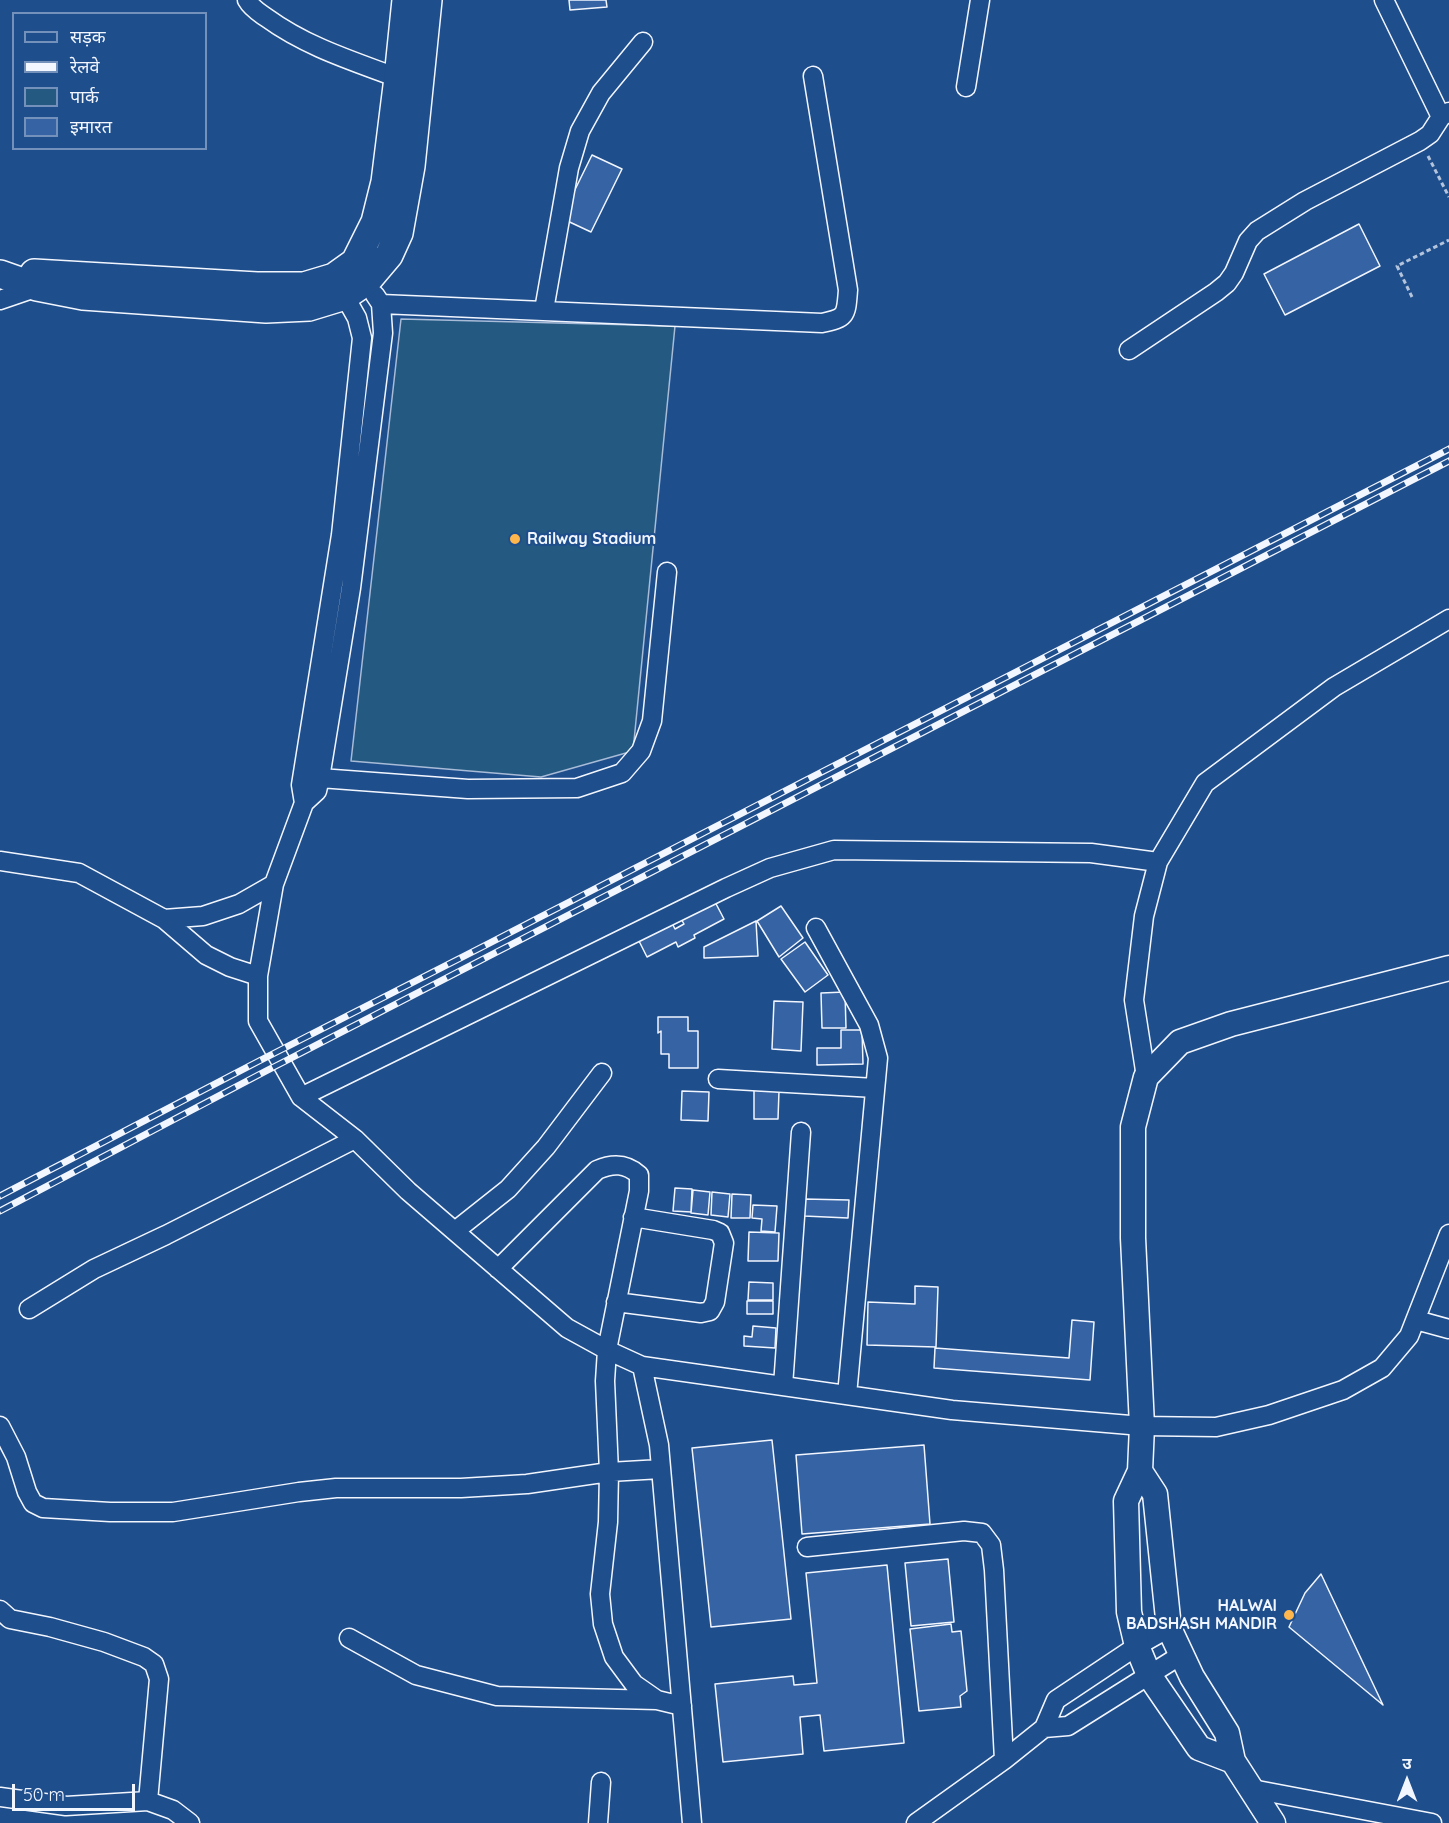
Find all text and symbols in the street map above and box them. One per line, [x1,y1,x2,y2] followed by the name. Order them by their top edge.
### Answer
[12,12,207,150] legend
[70,25,106,48] text: सड़क
[70,55,100,78] text: रेलवे
[70,85,99,108] text: पार्क
[70,115,112,138] text: इमारत
[527,529,656,549] place label: Railway Stadium
[508,532,522,546] marker: Railway Stadium
[1126,1596,1277,1634] place label: HALWAI BADSHASH MANDIR
[1282,1608,1296,1622] marker: HALWAI BADSHASH MANDIR
[1377,1751,1437,1811] north arrow
[1402,1753,1412,1773] text: उ
[15,1772,138,1810] scale bar
[23,1783,65,1806] text: 50 m

